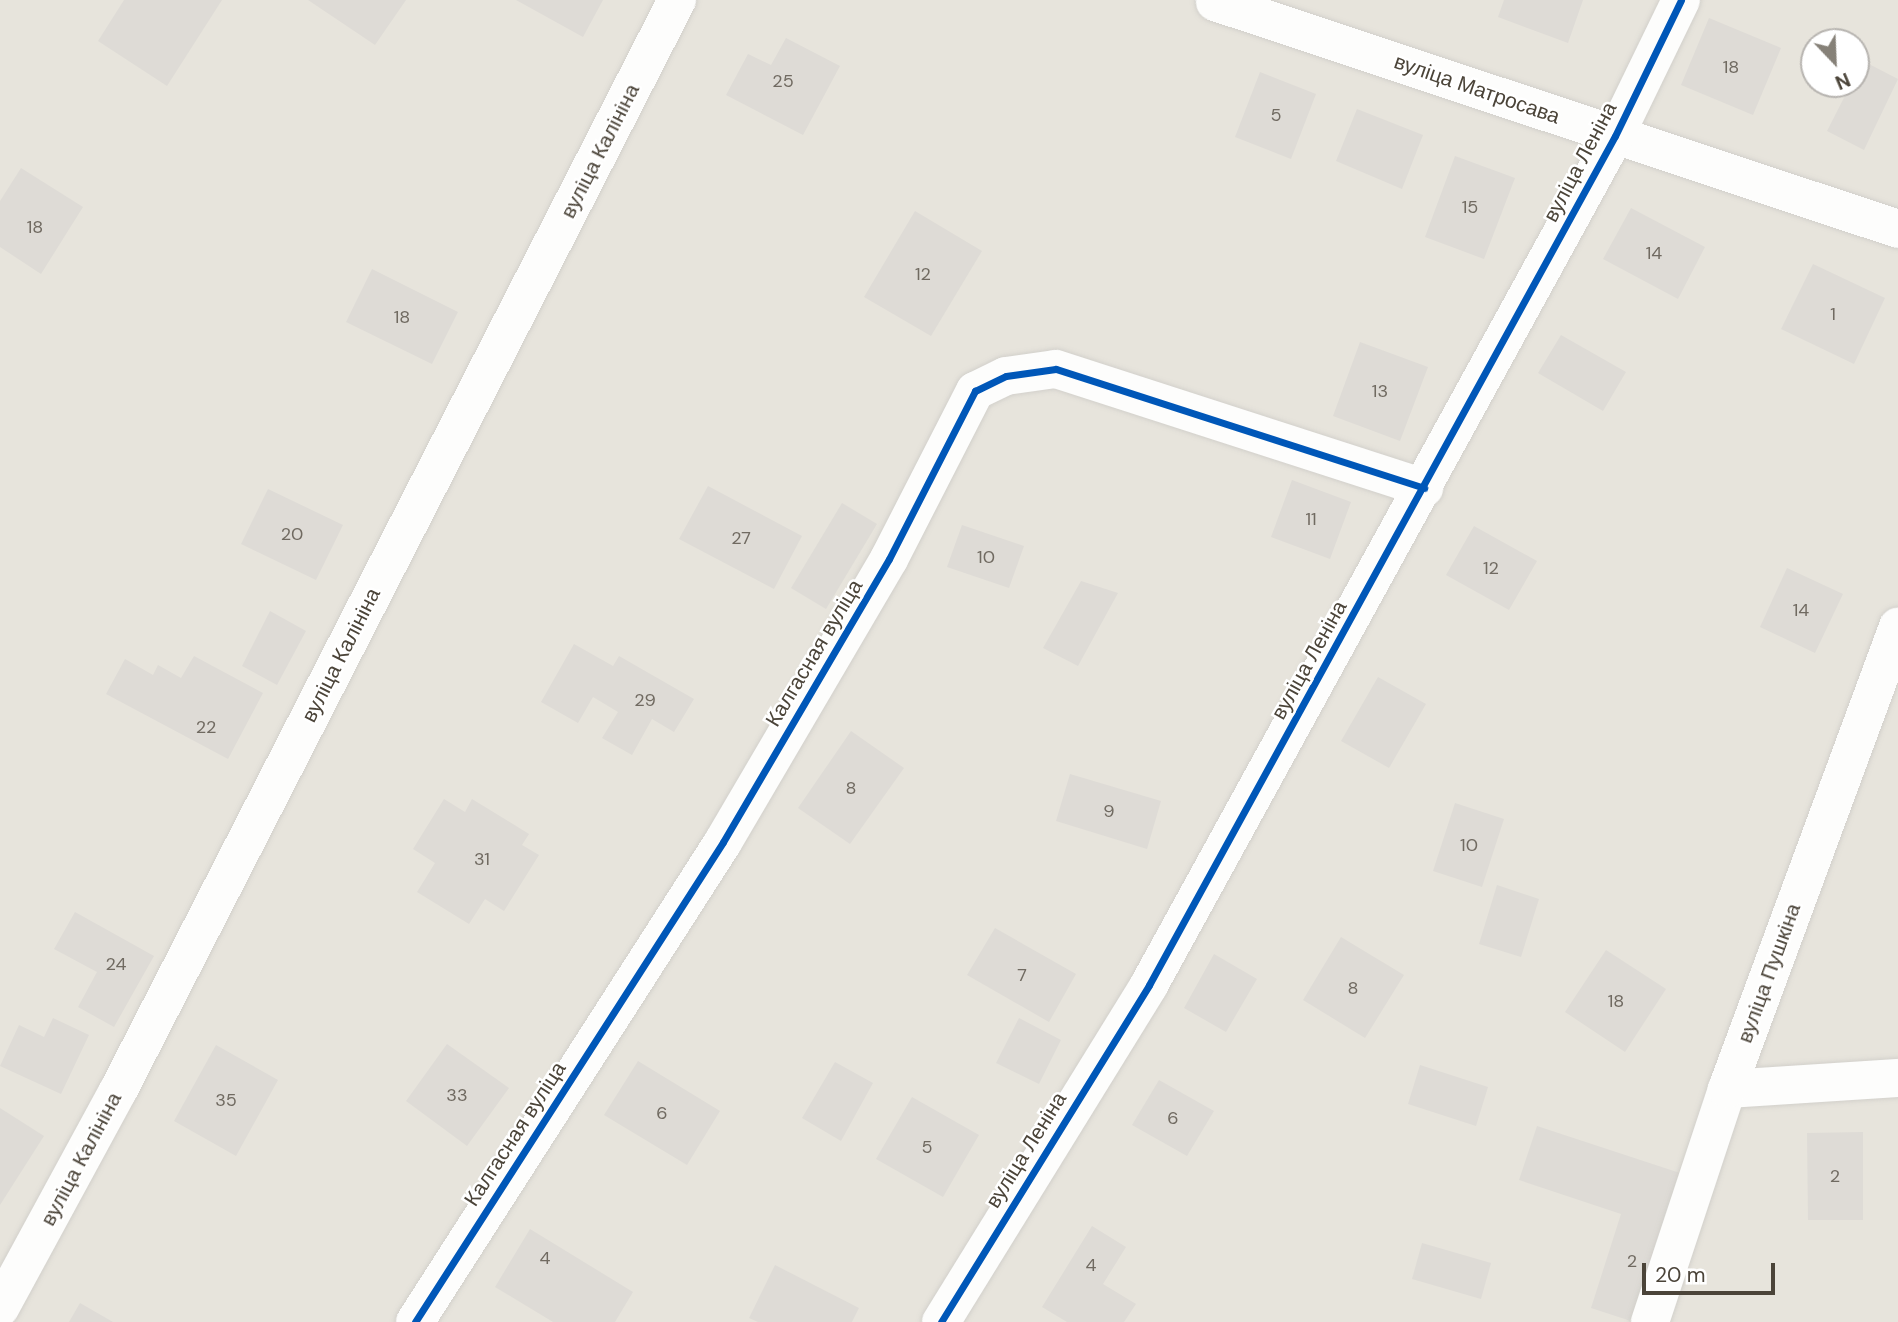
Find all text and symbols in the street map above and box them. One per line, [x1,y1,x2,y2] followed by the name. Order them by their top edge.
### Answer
[1800,28,1870,98] north arrow
[1391,49,1563,129] street label: вуліца Матросава
[1723,56,1739,78] house number: 18
[1831,67,1854,95] text: N
[772,70,794,92] house number: 25
[555,80,645,222] street label: вуліца Калініна
[1538,98,1622,226] street label: вуліца Леніна
[1271,104,1281,126] house number: 5
[1462,196,1478,218] house number: 15
[27,216,43,238] house number: 18
[1646,242,1662,264] house number: 14
[915,263,931,285] house number: 12
[1830,303,1836,325] house number: 1
[394,306,410,328] house number: 18
[1372,380,1388,402] house number: 13
[1305,508,1317,530] house number: 11
[281,523,303,545] house number: 20
[731,527,751,549] house number: 27
[977,546,995,568] house number: 10
[1483,557,1499,579] house number: 12
[760,575,868,731] street label: Калгасная вуліца
[296,584,386,726] street label: вуліца Калініна
[1266,596,1352,724] street label: вуліца Леніна
[1793,599,1809,621] house number: 14
[634,689,656,711] house number: 29
[196,716,216,738] house number: 22
[846,777,856,799] house number: 8
[1103,800,1115,822] house number: 9
[1460,834,1478,856] house number: 10
[474,848,490,870] house number: 31
[1732,900,1806,1046] street label: вуліца Пушкіна
[106,953,126,975] house number: 24
[1017,964,1027,986] house number: 7
[1348,977,1358,999] house number: 8
[1608,990,1624,1012] house number: 18
[459,1057,571,1211] street label: Калгасная вуліца
[446,1084,468,1106] house number: 33
[980,1087,1072,1213] street label: вуліца Леніна
[35,1088,127,1230] street label: вуліца Калініна
[215,1089,237,1111] house number: 35
[656,1102,668,1124] house number: 6
[1167,1107,1179,1129] house number: 6
[922,1136,932,1158] house number: 5
[1830,1165,1840,1187] house number: 2
[540,1247,550,1269] house number: 4
[1646,1248,1779,1292] scale bar
[1627,1250,1637,1272] house number: 2
[1086,1254,1096,1276] house number: 4
[1655,1261,1706,1289] text: 20 m

